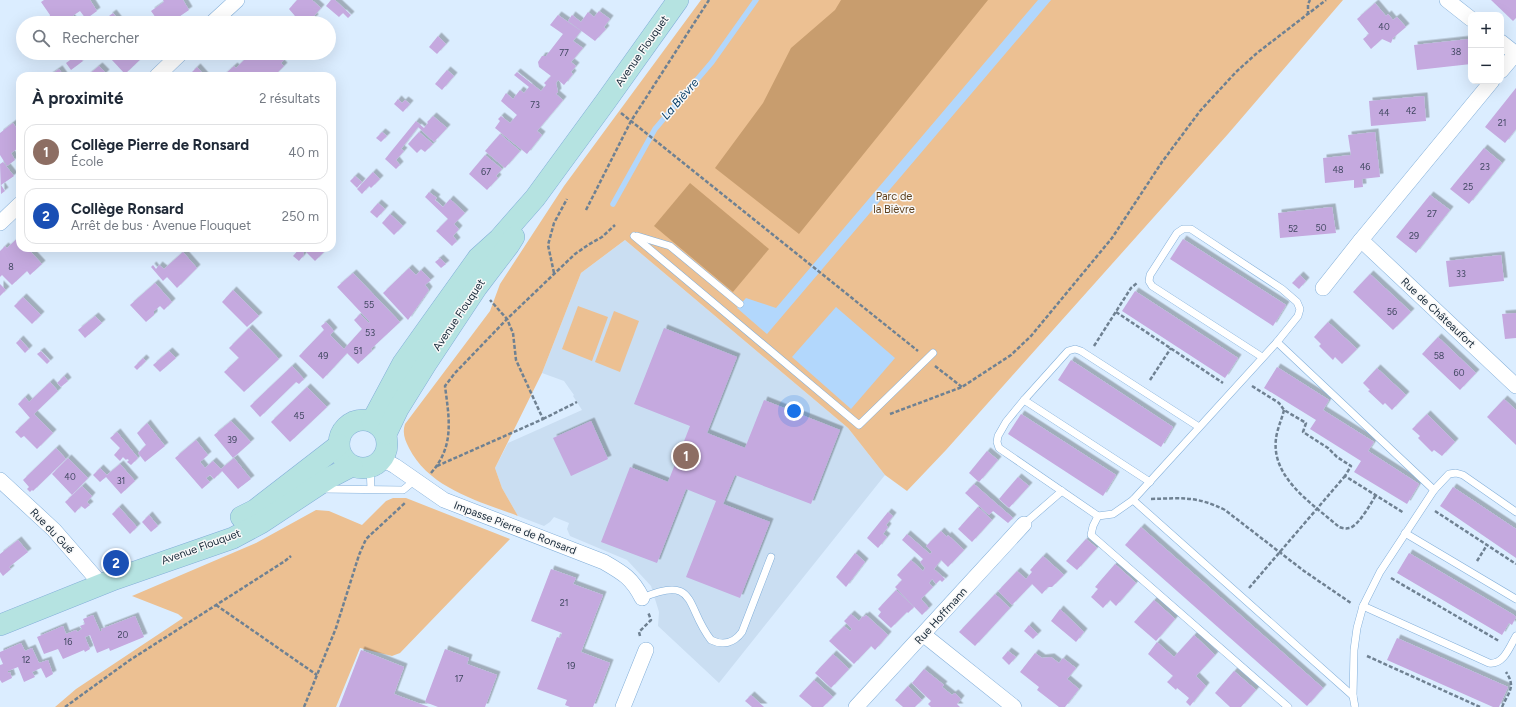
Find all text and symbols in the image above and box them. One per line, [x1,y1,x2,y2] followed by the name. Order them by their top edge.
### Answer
[1468,12,1504,84] map controls
[1468,12,1504,48] button: +
[613,13,671,89] street label: Avenue Flouquet
[16,16,336,60] search box
[1378,21,1390,32] house number: 40
[30,27,52,49] icon: search
[62,29,139,47] text: Rechercher
[1451,46,1462,57] house number: 38
[559,47,569,58] house number: 77
[1468,48,1504,84] button: −
[658,75,702,122] water label: La Bièvre
[32,88,123,108] text: À proximité
[259,91,320,106] text: 2 résultats
[530,99,540,110] house number: 73
[1406,105,1416,116] house number: 42
[1378,107,1390,118] house number: 44
[1498,117,1506,128] house number: 21
[71,136,249,154] text: Collège Pierre de Ronsard
[43,145,49,160] text: 1
[288,145,319,160] text: 40 m
[71,154,103,169] text: École
[1360,161,1370,172] house number: 46
[1480,161,1490,172] house number: 23
[1332,164,1344,175] house number: 48
[481,166,491,177] house number: 67
[1463,181,1473,192] house number: 25
[873,190,915,216] park label: Parc de la Bièvre
[71,200,184,218] text: Collège Ronsard
[1427,208,1437,219] house number: 27
[42,209,50,224] text: 2
[282,209,319,224] text: 250 m
[71,218,251,233] text: Arrêt de bus · Avenue Flouquet
[1316,222,1327,233] house number: 50
[1288,223,1298,234] house number: 52
[1409,230,1419,241] house number: 29
[8,261,14,272] house number: 8
[1456,268,1466,279] house number: 33
[1398,275,1478,351] street label: Rue de Châteaufort
[430,277,488,353] street label: Avenue Flouquet
[364,299,374,310] house number: 55
[1387,306,1397,317] house number: 56
[365,327,375,338] house number: 53
[354,345,362,356] house number: 51
[318,350,328,361] house number: 49
[1434,350,1445,361] house number: 58
[1454,367,1465,378] house number: 60
[784,401,804,421] your location
[294,410,304,421] house number: 45
[227,434,237,445] house number: 39
[673,441,699,471] pin: 1
[64,471,76,482] house number: 40
[117,475,125,486] house number: 31
[452,499,578,557] street label: Impasse Pierre de Ronsard
[27,506,77,556] street label: Rue du Gué
[160,527,242,567] street label: Avenue Flouquet
[103,548,129,578] pin: 2
[912,585,970,647] street label: Rue Hoffmann
[560,597,568,608] house number: 21
[118,629,129,640] house number: 20
[64,636,72,647] house number: 16
[22,654,30,665] house number: 12
[567,660,575,671] house number: 19
[455,673,463,684] house number: 17

